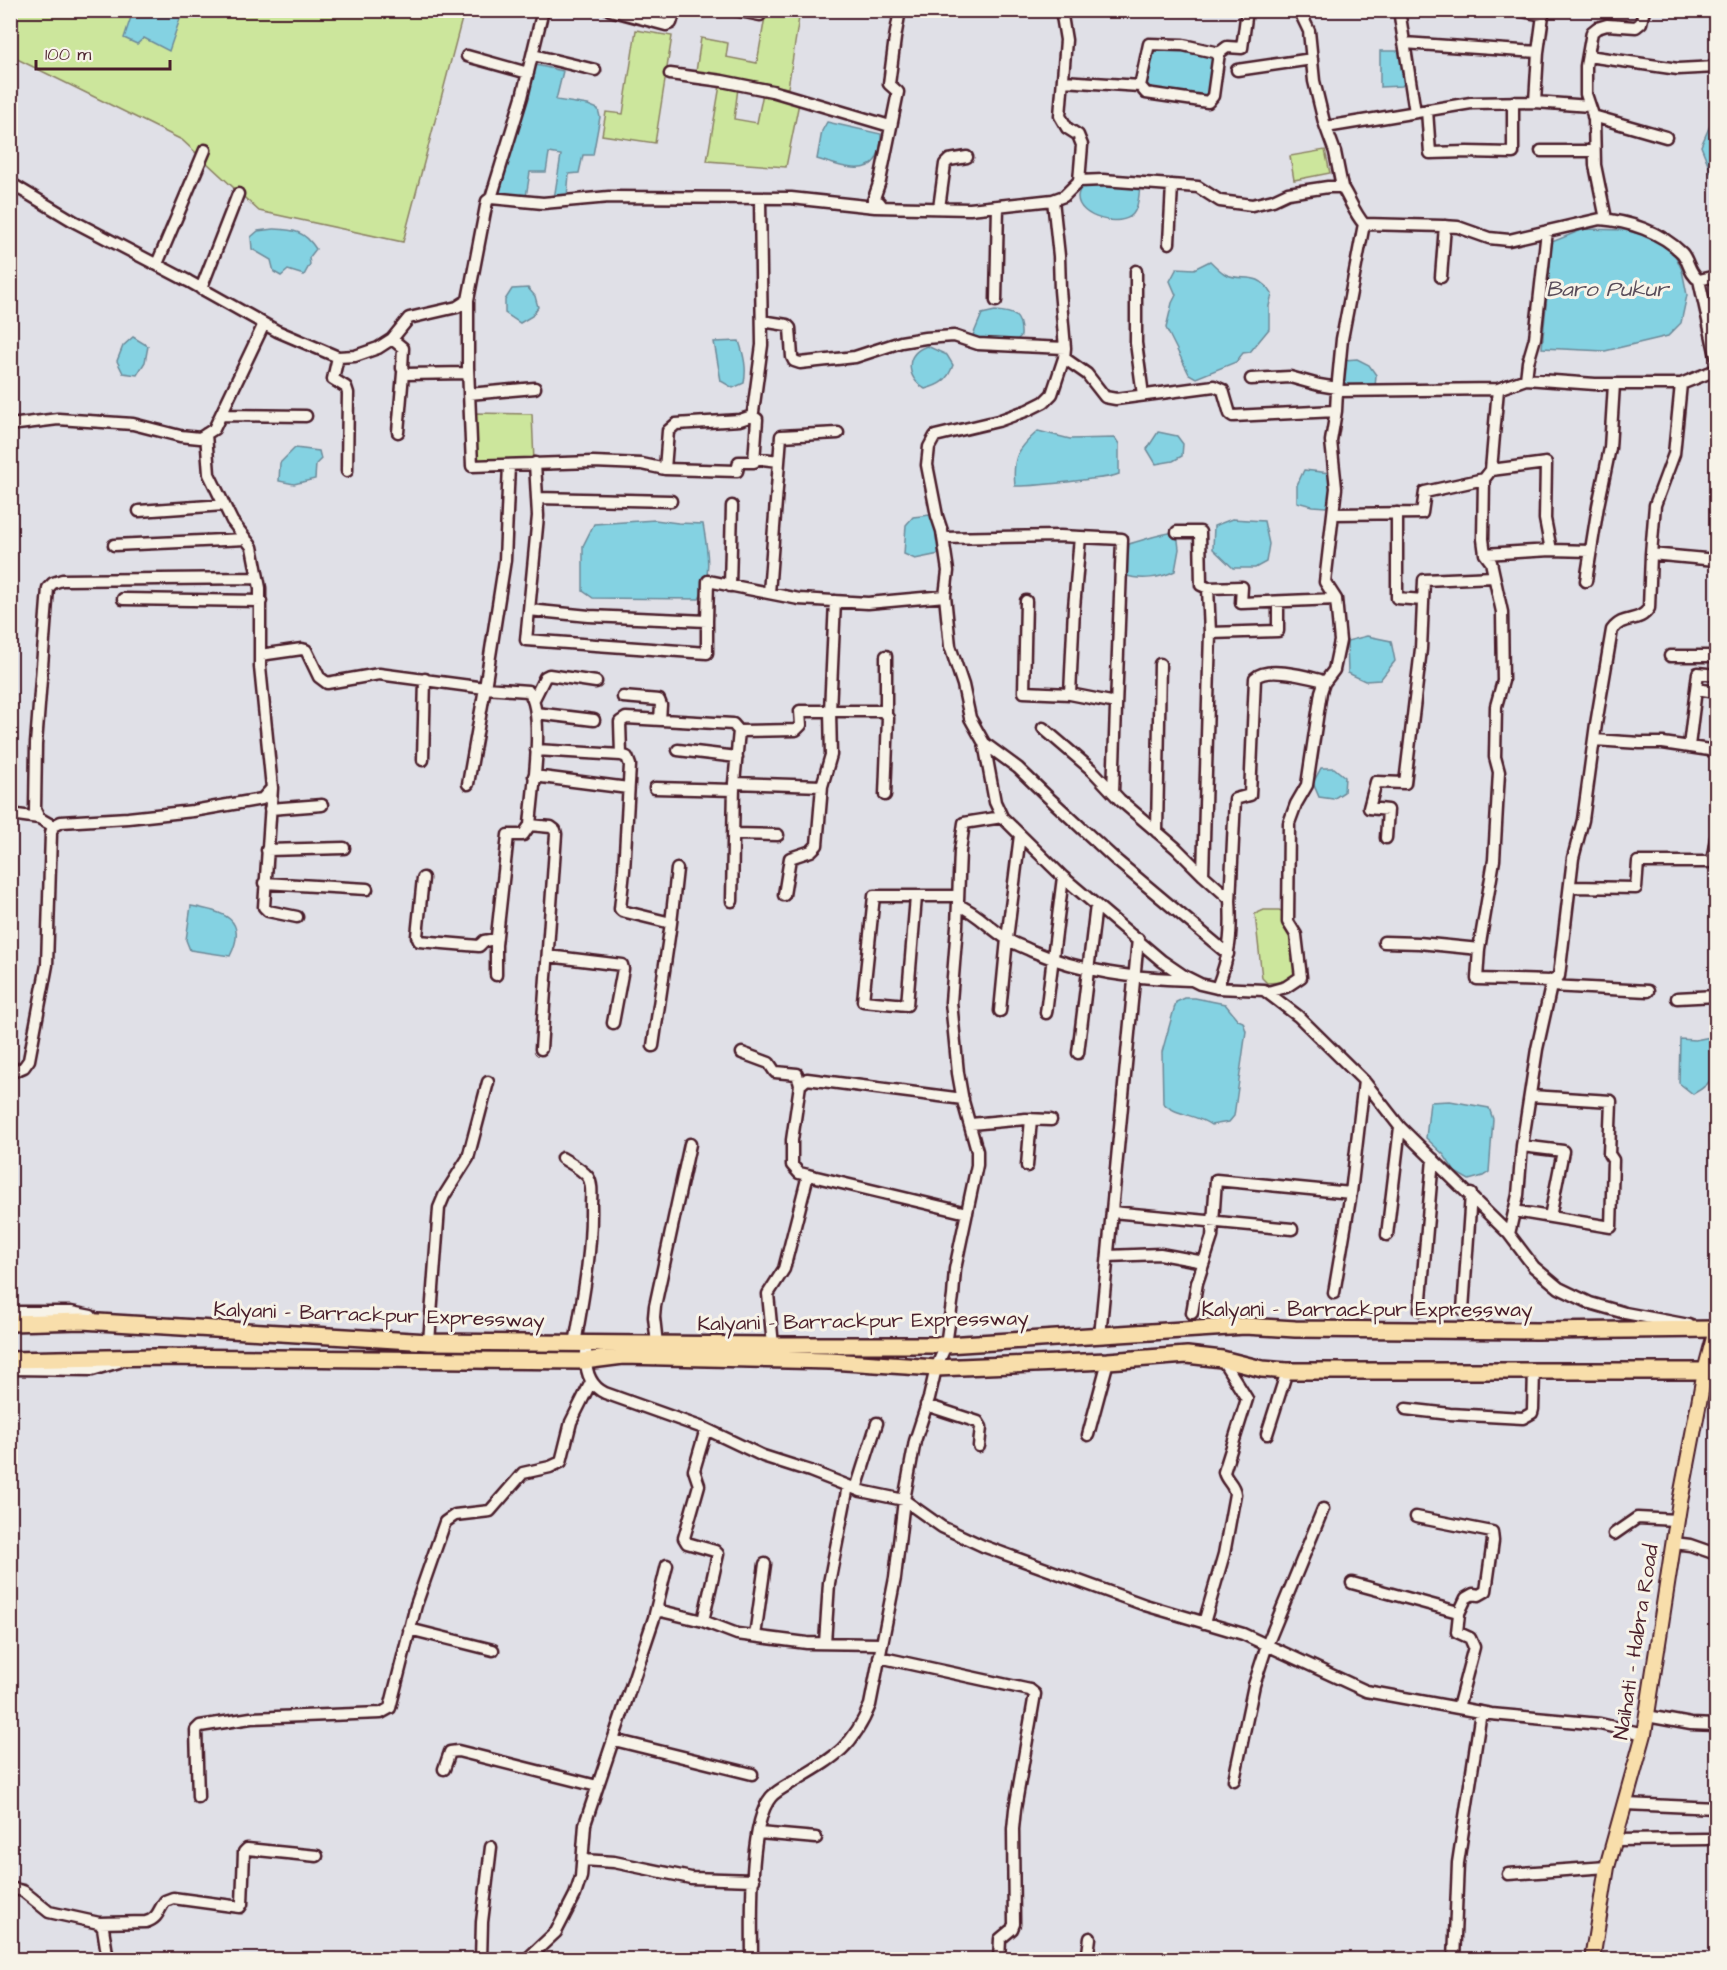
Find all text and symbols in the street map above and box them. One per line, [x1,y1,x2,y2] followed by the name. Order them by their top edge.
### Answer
[36,33,170,71] scale bar
[45,42,91,67] text: 100 m
[1546,274,1671,305] water label: Baro Pukur
[213,1295,545,1337] street label: Kalyani - Barrackpur Expressway
[1201,1295,1533,1326] street label: Kalyani - Barrackpur Expressway
[697,1304,1029,1340] street label: Kalyani - Barrackpur Expressway
[1606,1542,1666,1742] street label: Naihati - Habra Road

